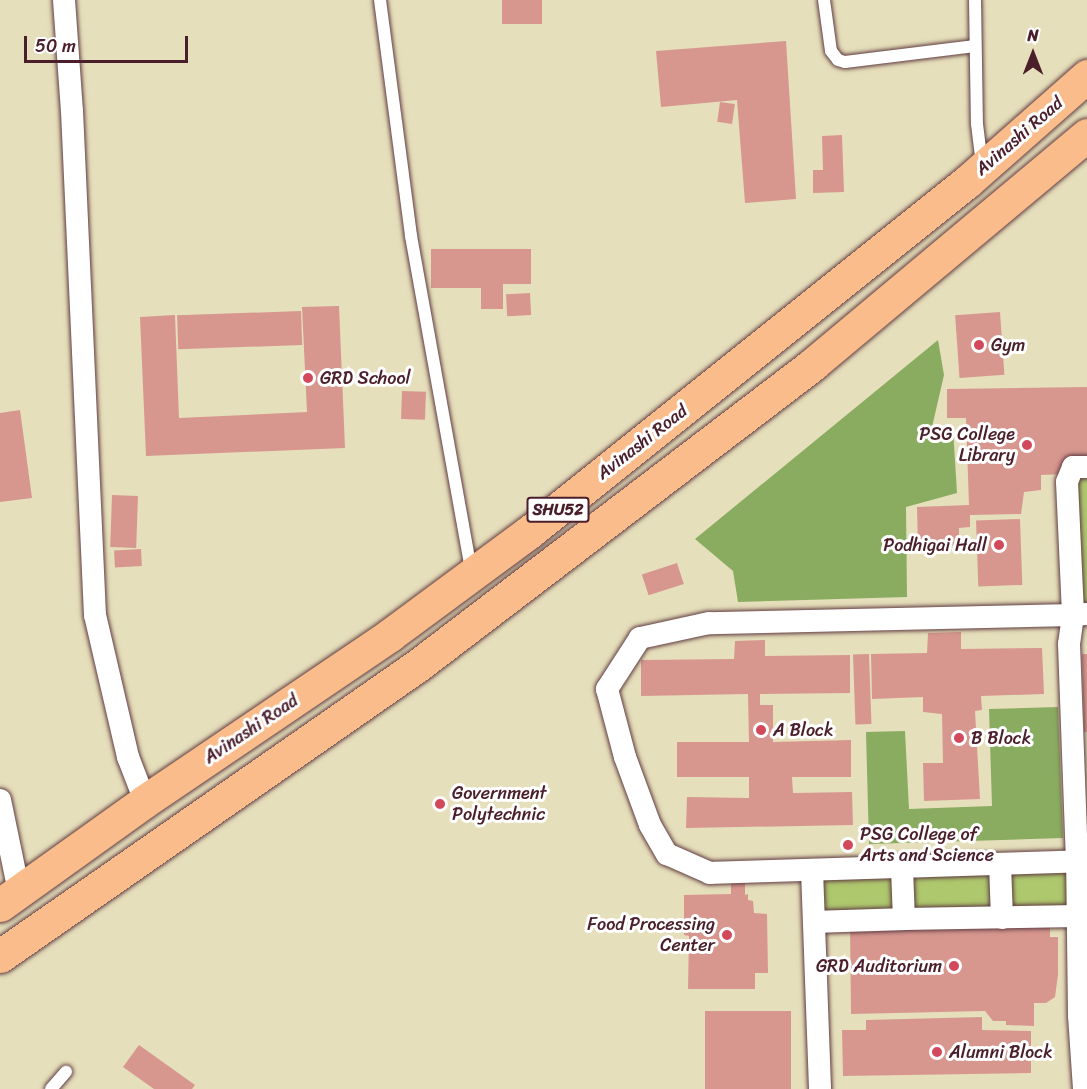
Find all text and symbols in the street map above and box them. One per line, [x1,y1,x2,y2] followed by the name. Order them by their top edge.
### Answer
[1027,21,1039,50] text: N
[27,24,190,62] scale bar
[1003,24,1063,84] north arrow
[35,30,76,62] text: 50 m
[971,92,1067,180] street label: Avinashi Road
[991,334,1025,356] place label: Gym
[972,338,986,352] marker: Gym
[320,367,411,389] place label: GRD School
[301,371,315,385] marker: GRD School
[592,400,692,484] street label: Avinashi Road
[919,424,1015,466] place label: PSG College Library
[1020,438,1034,452] marker: PSG College Library
[526,497,590,523] road number: SHU52
[883,534,987,556] place label: Podhigai Hall
[992,538,1006,552] marker: Podhigai Hall
[200,690,302,768] street label: Avinashi Road
[773,719,834,741] place label: A Block
[754,723,768,737] marker: A Block
[971,727,1031,749] place label: B Block
[952,731,966,745] marker: B Block
[452,783,547,826] place label: Government Polytechnic
[433,797,447,811] marker: Government Polytechnic
[860,824,994,866] place label: PSG College of Arts and Science
[841,838,855,852] marker: PSG College of Arts and Science
[588,914,715,956] place label: Food Processing Center
[720,928,734,942] marker: Food Processing Center
[816,955,942,977] place label: GRD Auditorium
[947,959,961,973] marker: GRD Auditorium
[949,1041,1053,1063] place label: Alumni Block
[930,1045,944,1059] marker: Alumni Block

